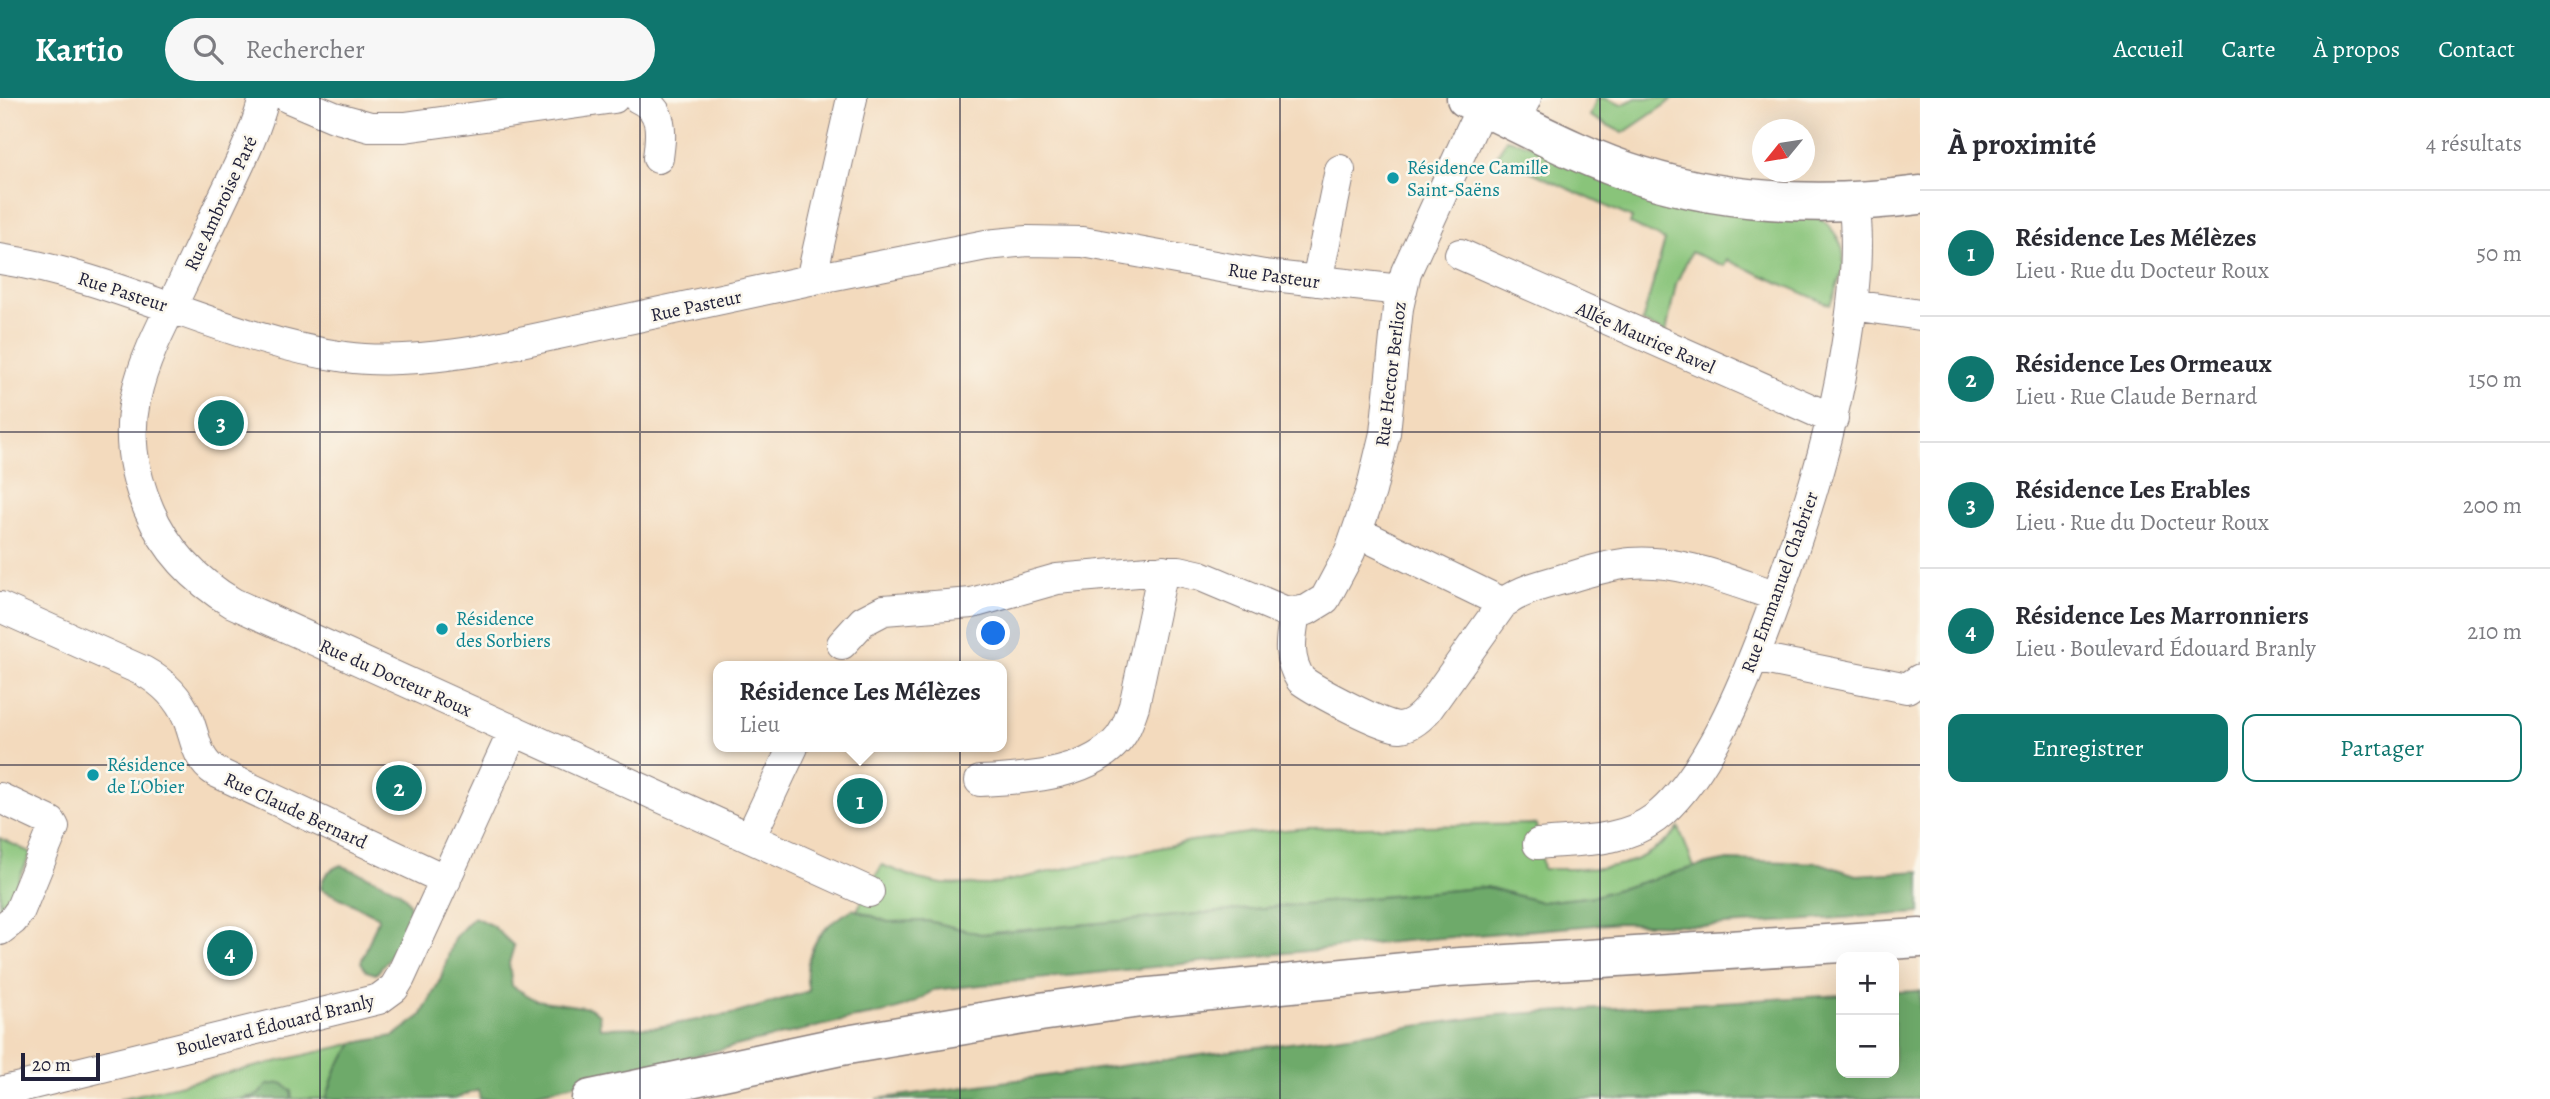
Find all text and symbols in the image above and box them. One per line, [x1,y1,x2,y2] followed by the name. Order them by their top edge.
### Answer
[165,18,655,81] search box
[35,27,123,72] text: Kartio
[189,30,227,68] icon: search
[245,32,365,67] text: Rechercher
[2113,33,2183,65] text: Accueil
[2221,33,2276,65] text: Carte
[2314,33,2400,65] text: À propos
[2438,33,2515,65] text: Contact
[1752,119,1815,182] north arrow
[1948,124,2096,164] text: À proximité
[2426,128,2522,159] text: 4 résultats
[178,132,264,275] street label: Rue Ambroise Paré
[1407,155,1548,203] place label: Résidence Camille Saint-Saëns
[1385,170,1401,186] marker: Résidence Camille Saint-Saëns
[2015,220,2257,255] text: Résidence Les Mélèzes
[1967,238,1975,269] text: 1
[2476,238,2522,269] text: 50 m
[2015,255,2269,286] text: Lieu · Rue du Docteur Roux
[1226,257,1321,295] street label: Rue Pasteur
[75,265,171,319] street label: Rue Pasteur
[648,284,744,328] street label: Rue Pasteur
[1571,295,1720,380] street label: Allée Maurice Ravel
[1369,300,1413,448] street label: Rue Hector Berlioz
[2015,346,2272,381] text: Résidence Les Ormeaux
[1965,364,1977,395] text: 2
[2468,364,2522,395] text: 150 m
[2015,381,2257,412] text: Lieu · Rue Claude Bernard
[198,397,244,449] pin: 3
[2015,472,2251,507] text: Résidence Les Erables
[1735,488,1825,677] street label: Rue Emmanuel Chabrier
[1966,490,1976,521] text: 3
[2463,490,2522,521] text: 200 m
[2015,507,2269,538] text: Lieu · Rue du Docteur Roux
[2015,598,2309,633] text: Résidence Les Marronniers
[456,606,551,654] place label: Résidence des Sorbiers
[976,616,1010,650] your location
[1966,616,1976,647] text: 4
[2467,616,2522,647] text: 210 m
[434,621,450,637] marker: Résidence des Sorbiers
[315,633,476,723] street label: Rue du Docteur Roux
[2015,633,2316,664] text: Lieu · Boulevard Édouard Branly
[713,661,1007,752] popup
[739,674,981,709] text: Résidence Les Mélèzes
[739,709,780,740] text: Lieu
[1948,714,2228,782] button: Enregistrer
[2242,714,2522,782] button: Partager
[107,752,185,800] place label: Résidence de L'Obier
[376,762,422,814] pin: 2
[220,766,372,856] street label: Rue Claude Bernard
[85,767,101,783] marker: Résidence de L'Obier
[837,775,883,827] pin: 1
[207,927,253,979] pin: 4
[1836,952,1899,1078] map controls
[1836,952,1899,1015] button: +
[173,988,378,1062] street label: Boulevard Édouard Branly
[1836,1015,1899,1078] button: −
[21,1050,100,1082] scale bar
[32,1052,71,1078] text: 20 m

